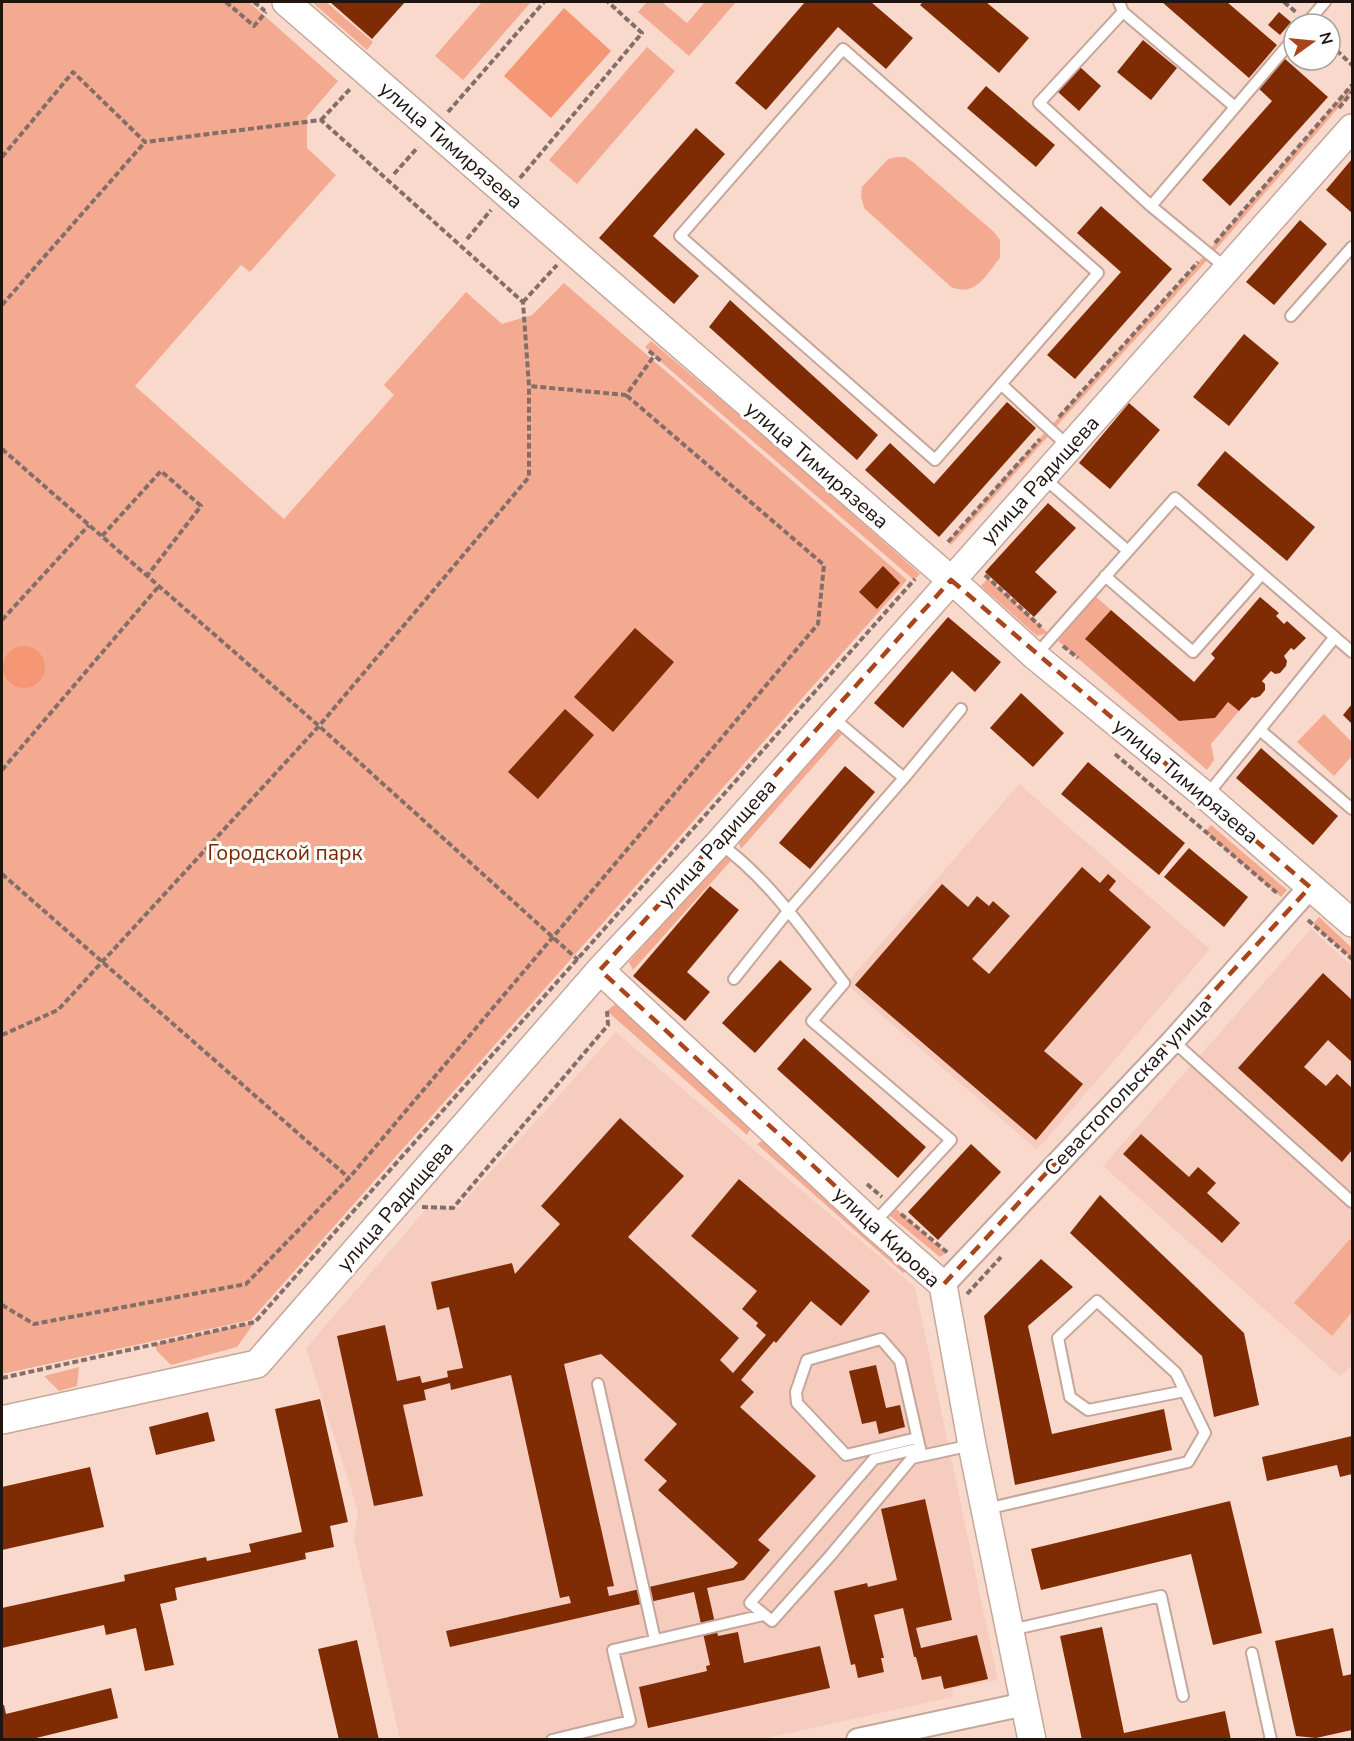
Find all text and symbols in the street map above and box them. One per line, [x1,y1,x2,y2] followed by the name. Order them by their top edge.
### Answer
[1282,12,1342,72] north arrow
[1313,30,1338,47] text: N
[373,75,529,215] street label: улица Тимирязева
[739,395,895,535] street label: улица Тимирязева
[975,409,1105,551] street label: улица Радищева
[1107,712,1265,850] street label: улица Тимирязева
[652,772,782,914] street label: улица Радищева
[207,839,364,867] park label: Городской парк
[1038,992,1218,1182] street label: Севастопольская улица
[330,1135,460,1277] street label: улица Радищева
[827,1180,947,1294] street label: улица Кирова

